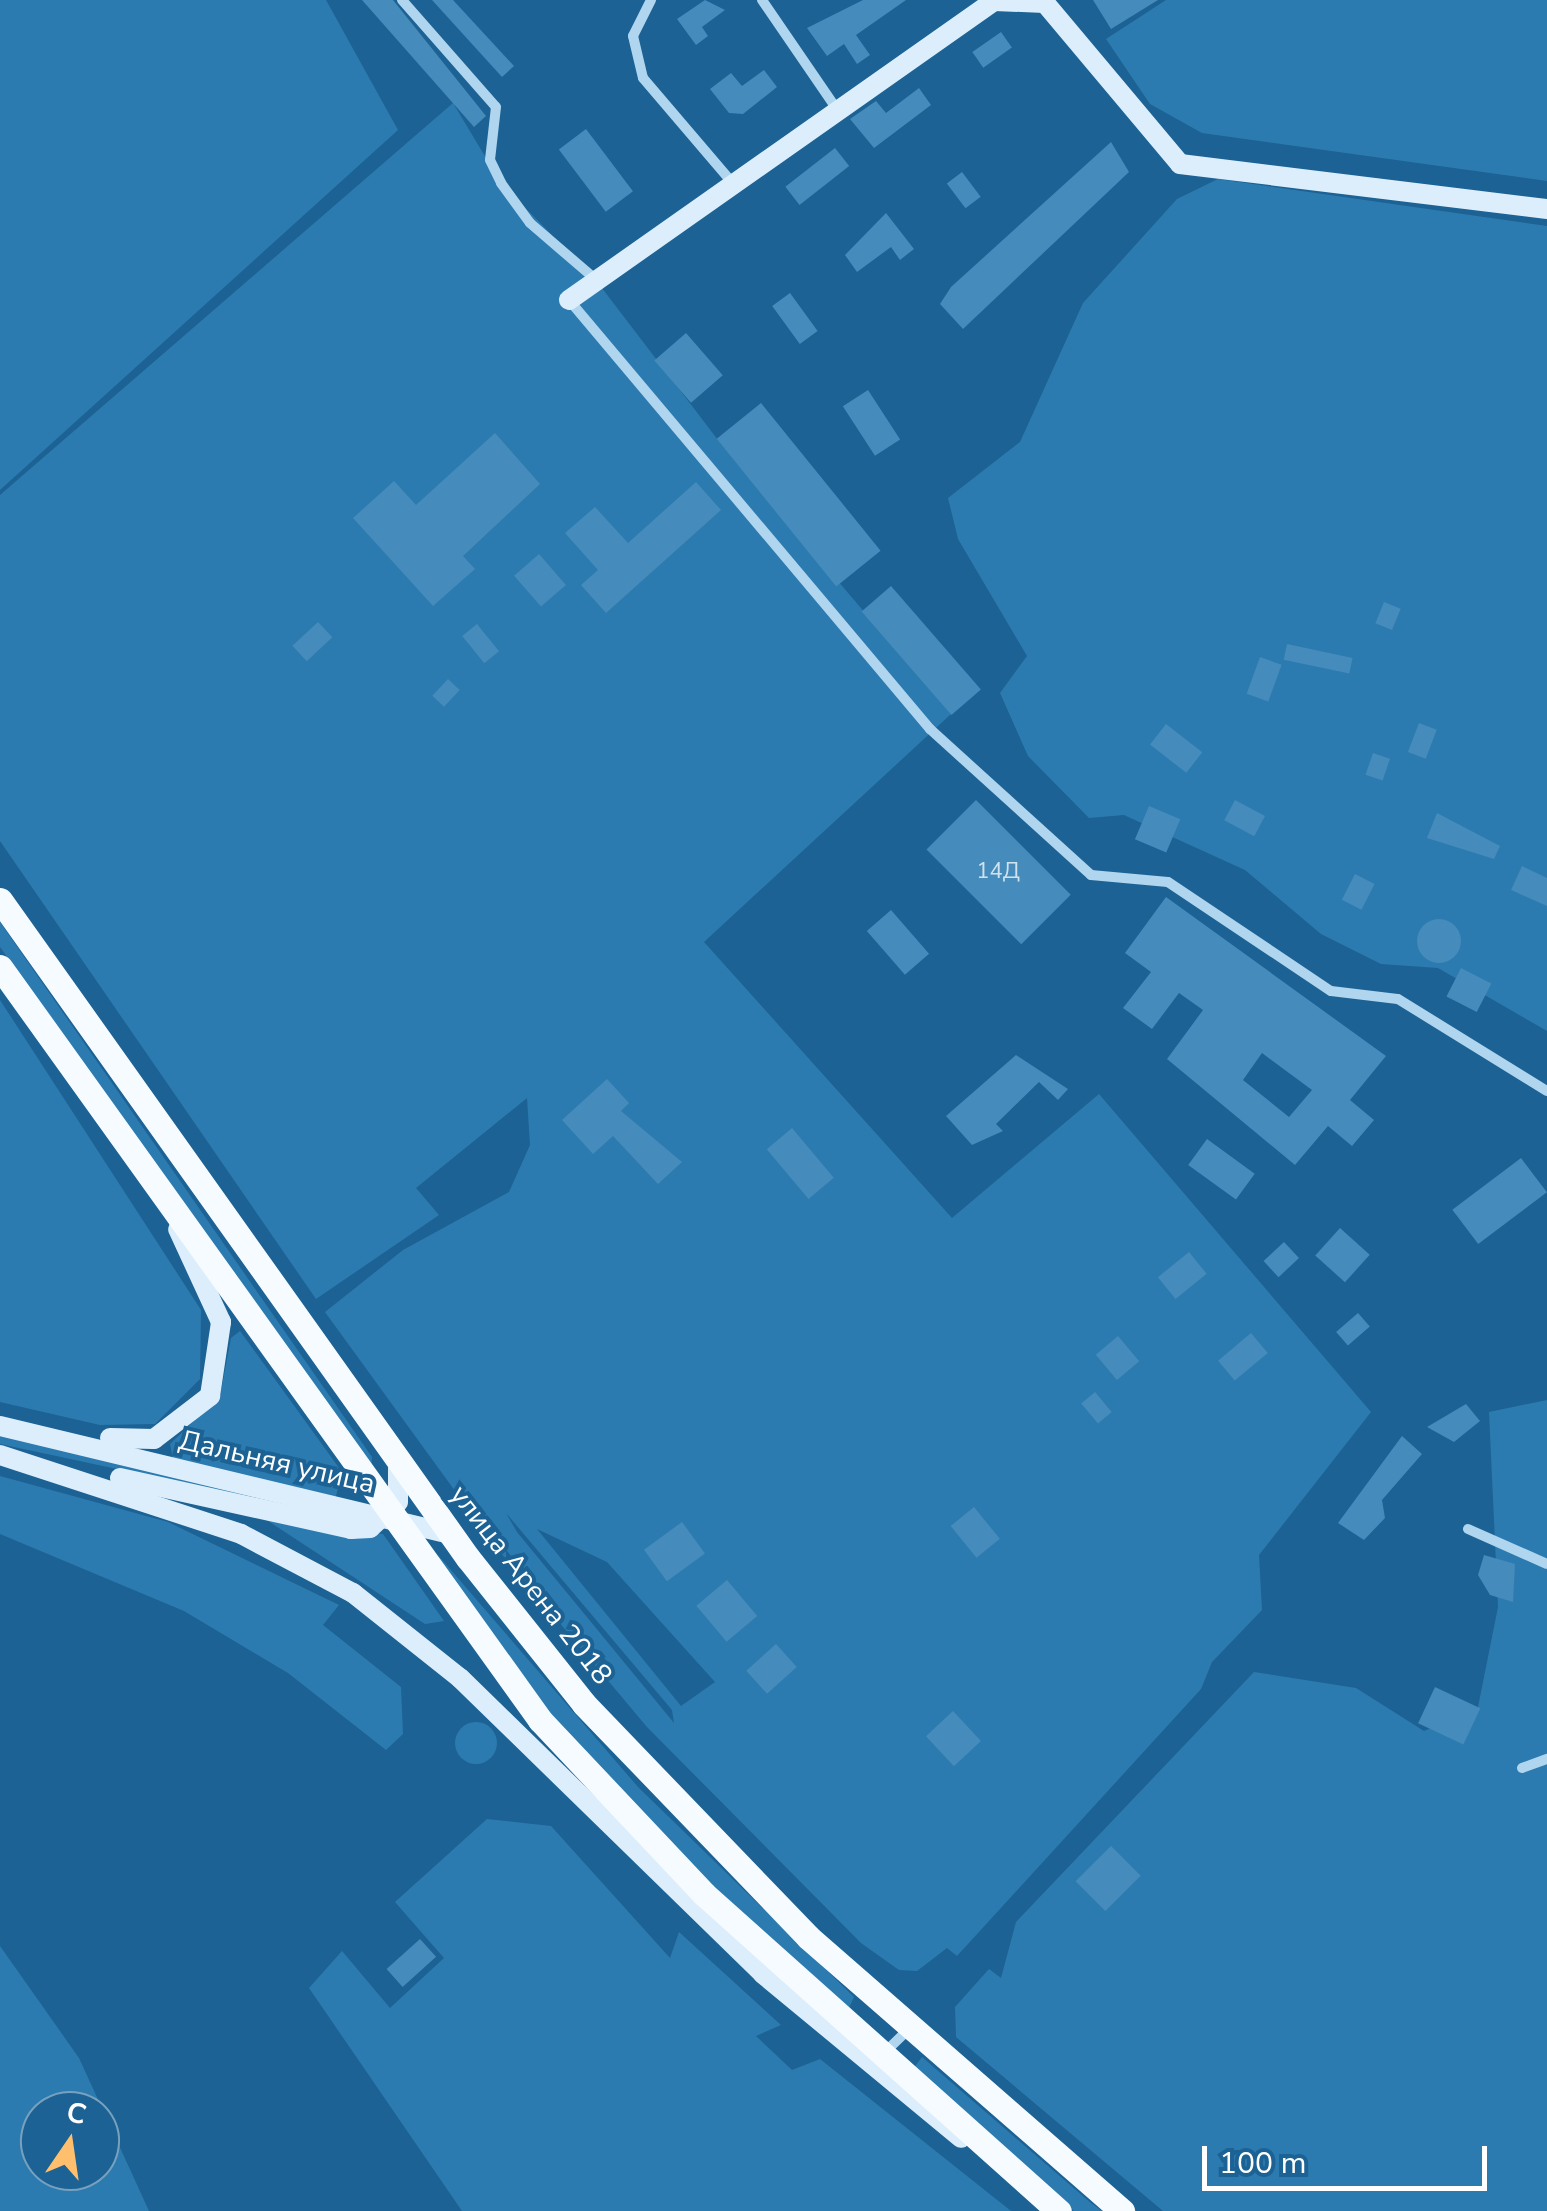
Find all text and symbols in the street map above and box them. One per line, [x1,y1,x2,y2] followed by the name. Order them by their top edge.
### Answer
[976,859,1020,885] house number: 14Д
[176,1423,378,1501] street label: Дальняя улица
[443,1479,619,1691] street label: улица Арена 2018
[20,2091,120,2191] north arrow
[63,2093,90,2134] text: С
[1207,2126,1492,2188] scale bar
[1219,2143,1306,2184] text: 100 m

